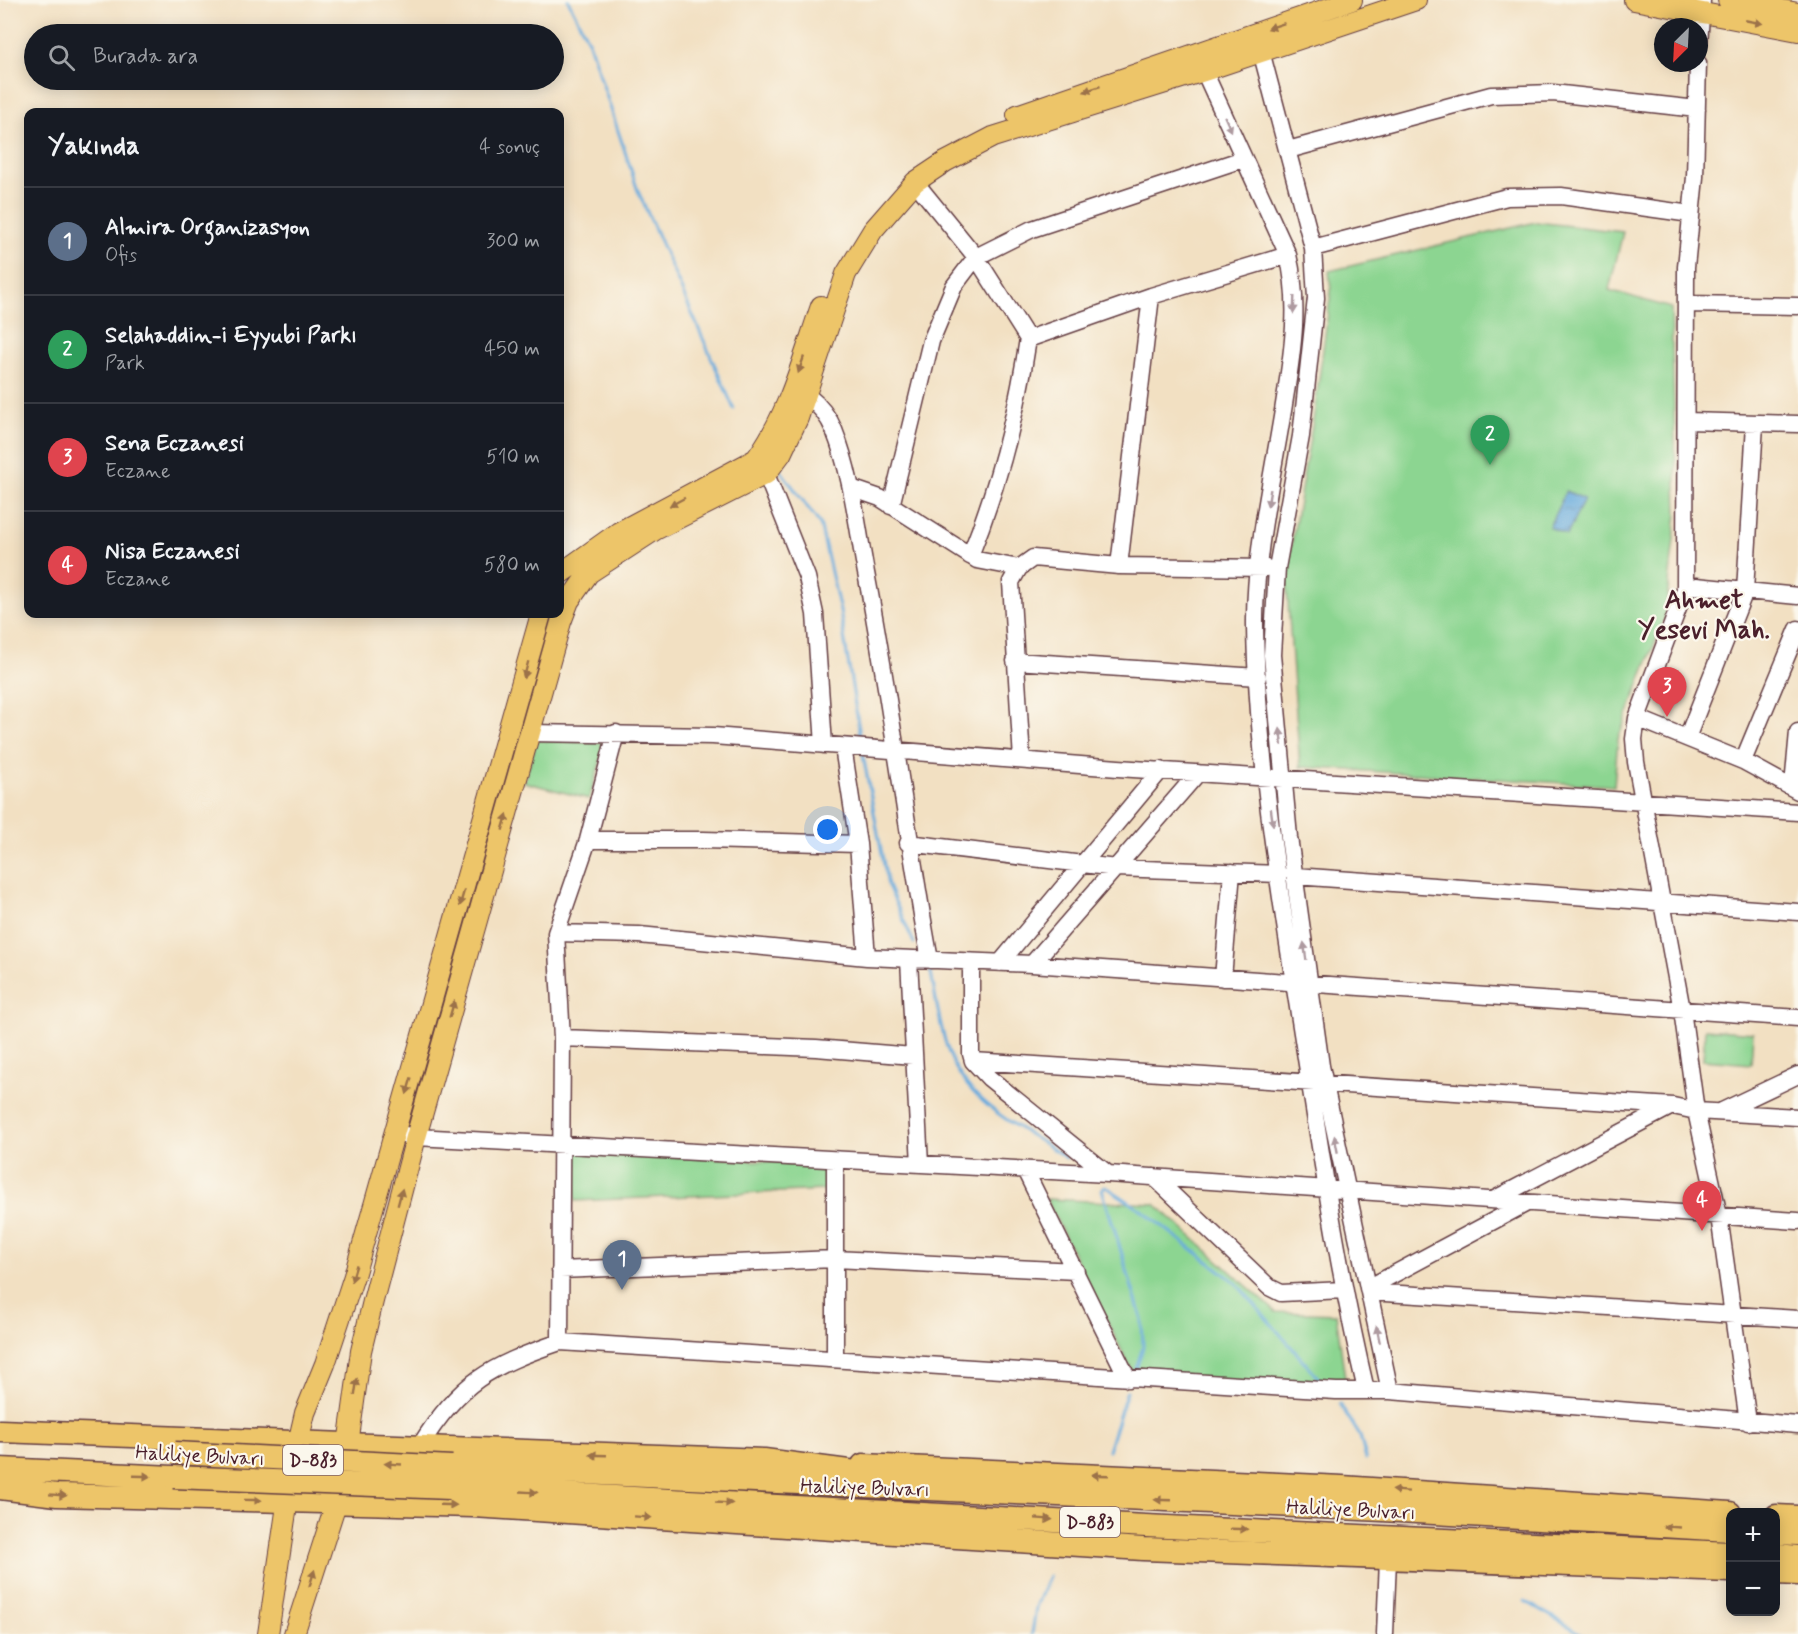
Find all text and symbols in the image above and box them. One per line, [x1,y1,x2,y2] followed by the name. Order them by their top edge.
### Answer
[1654,18,1708,72] north arrow
[1745,18,1764,27] one-way arrow
[1267,21,1285,31] one-way arrow
[24,24,564,90] search box
[45,41,78,74] icon: search
[93,43,198,71] text: Burada ara
[1083,85,1101,95] one-way arrow
[1223,116,1232,133] one-way arrow
[48,130,140,164] text: Yakında
[479,134,540,161] text: 4 sonuç
[105,214,310,242] text: Almira Organizasyon
[63,228,72,255] text: 1
[486,228,540,255] text: 300 m
[105,242,137,269] text: Ofis
[1289,296,1299,315] one-way arrow
[105,322,357,350] text: Selahaddin-i Eyyubi Parkı
[63,336,72,363] text: 2
[484,336,540,363] text: 450 m
[105,350,145,377] text: Park
[796,356,805,374] one-way arrow
[1470,416,1510,465] pin: 2
[105,430,244,458] text: Sena Eczanesi
[63,444,72,471] text: 3
[486,444,540,471] text: 510 m
[105,458,170,485] text: Eczane
[1265,489,1274,508] one-way arrow
[669,497,686,506] one-way arrow
[105,538,240,566] text: Nisa Eczanesi
[62,552,73,579] text: 4
[484,552,540,579] text: 580 m
[105,566,170,593] text: Eczane
[1638,584,1770,648] district label: Ahmet Yesevi Mah.
[520,661,530,679] one-way arrow
[1648,668,1686,717] pin: 3
[1276,727,1286,746] one-way arrow
[1267,808,1276,827] one-way arrow
[501,813,510,831] one-way arrow
[813,815,842,844] your location
[457,889,466,907] one-way arrow
[1300,941,1310,960] one-way arrow
[448,1000,457,1018] one-way arrow
[404,1077,413,1095] one-way arrow
[1331,1134,1340,1153] one-way arrow
[1682,1182,1722,1231] pin: 4
[396,1188,405,1206] one-way arrow
[602,1240,642,1290] pin: 1
[349,1264,359,1282] one-way arrow
[1373,1324,1382,1343] one-way arrow
[352,1378,361,1397] one-way arrow
[134,1440,265,1473] street label: Haliliye Bulvarı
[283,1445,343,1475] road number: D-883
[589,1450,608,1460] one-way arrow
[384,1459,403,1468] one-way arrow
[133,1471,152,1481] one-way arrow
[1091,1471,1110,1480] one-way arrow
[800,1473,930,1504] street label: Haliliye Bulvarı
[1390,1486,1409,1496] one-way arrow
[520,1488,539,1497] one-way arrow
[49,1490,68,1500] one-way arrow
[1285,1494,1416,1527] street label: Haliliye Bulvarı
[244,1496,263,1505] one-way arrow
[1153,1496,1172,1505] one-way arrow
[714,1498,733,1507] one-way arrow
[438,1501,457,1510] one-way arrow
[1060,1507,1120,1537] road number: D-883
[1726,1508,1780,1616] map controls
[1726,1508,1780,1562] button: +
[633,1512,652,1522] one-way arrow
[1035,1514,1054,1524] one-way arrow
[1663,1523,1682,1532] one-way arrow
[1230,1524,1249,1534] one-way arrow
[1726,1562,1780,1616] button: −
[308,1569,317,1587] one-way arrow

